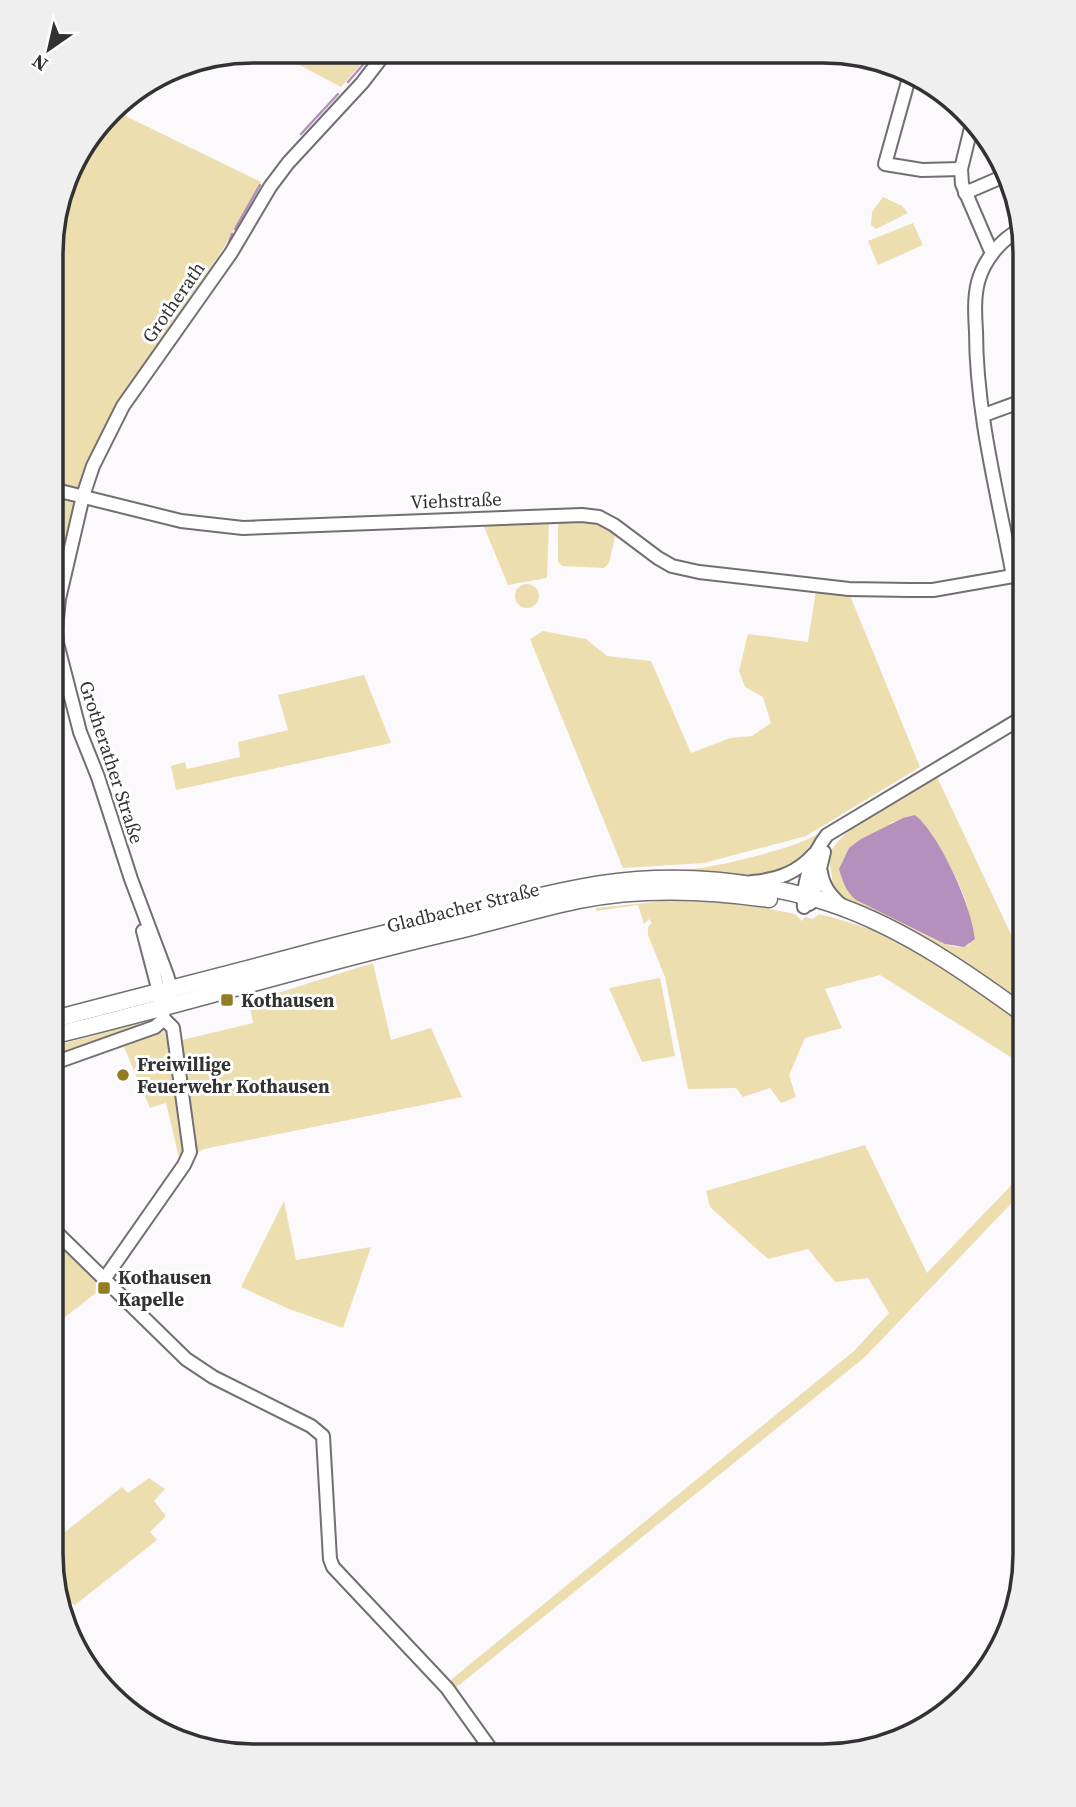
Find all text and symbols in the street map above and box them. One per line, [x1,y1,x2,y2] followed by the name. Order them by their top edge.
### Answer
[14,14,84,84] north arrow
[26,48,53,78] text: N
[136,256,210,348] street label: Grotherath
[410,485,502,515] street label: Viehstraße
[73,677,151,847] street label: Grotherather Straße
[384,875,542,939] street label: Gladbacher Straße
[241,987,335,1013] place label: Kothausen
[219,992,235,1008] marker: Kothausen
[137,1051,330,1099] place label: Freiwillige Feuerwehr Kothausen
[115,1067,131,1083] marker: Freiwillige Feuerwehr Kothausen
[118,1264,212,1312] place label: Kothausen Kapelle
[96,1280,112,1296] marker: Kothausen Kapelle

